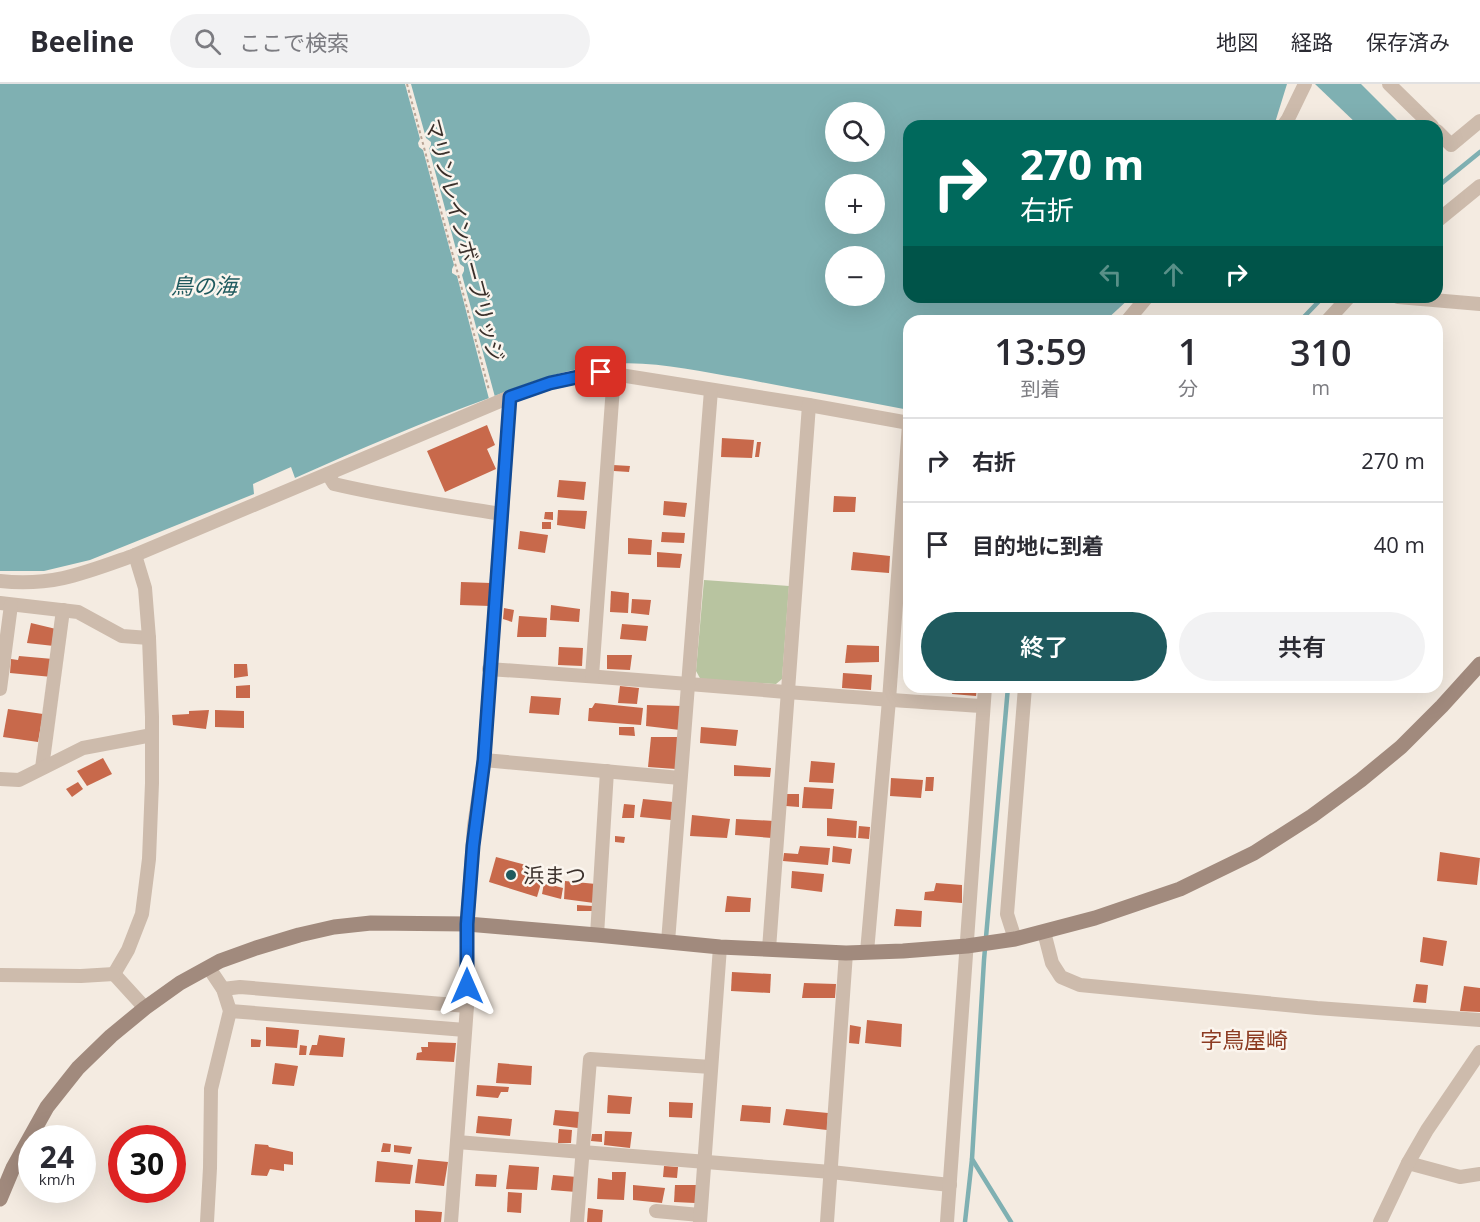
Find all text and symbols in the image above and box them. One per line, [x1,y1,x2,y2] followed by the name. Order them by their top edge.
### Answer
[170,14,590,68] search box
[30,22,134,60] text: Beeline
[191,25,224,58] icon: search
[239,27,349,57] text: ここで検索
[1216,28,1258,56] text: 地図
[1291,28,1333,56] text: 経路
[1366,28,1450,56] text: 保存済み
[825,102,885,306] map controls
[825,102,885,162] button: search
[419,115,511,365] street label: マリンレインボーブリッジ
[1020,135,1144,192] text: 270 m
[921,144,999,222] icon: right
[825,174,885,234] button: +
[1020,191,1074,228] text: 右折
[825,246,885,306] button: −
[1094,258,1127,291] icon: left
[1157,258,1190,291] icon: ahead
[1220,258,1253,291] icon: right
[171,270,240,300] water label: 鳥の海
[994,327,1087,376] text: 13:59
[1178,327,1199,376] text: 1
[1290,328,1352,377] text: 310
[575,346,626,397] pin
[584,355,617,388] icon: arrive
[1312,374,1330,401] text: m
[1020,375,1060,402] text: 到着
[1178,375,1198,402] text: 分
[921,444,954,477] icon: right
[1361,445,1425,475] text: 270 m
[972,446,1016,476] text: 右折
[921,528,954,561] icon: arrive
[1374,529,1425,559] text: 40 m
[972,530,1104,560] text: 目的地に到着
[921,612,1167,681] button: 終了
[1179,612,1425,681] button: 共有
[523,861,586,889] place label: 浜まつ
[504,868,518,882] marker: 浜まつ
[435,954,499,1018] position arrow
[1200,1024,1288,1054] district label: 字鳥屋崎
[108,1125,186,1203] speed limit sign: 30
[40,1136,74,1177] text: 24
[39,1169,75,1189] text: km/h

